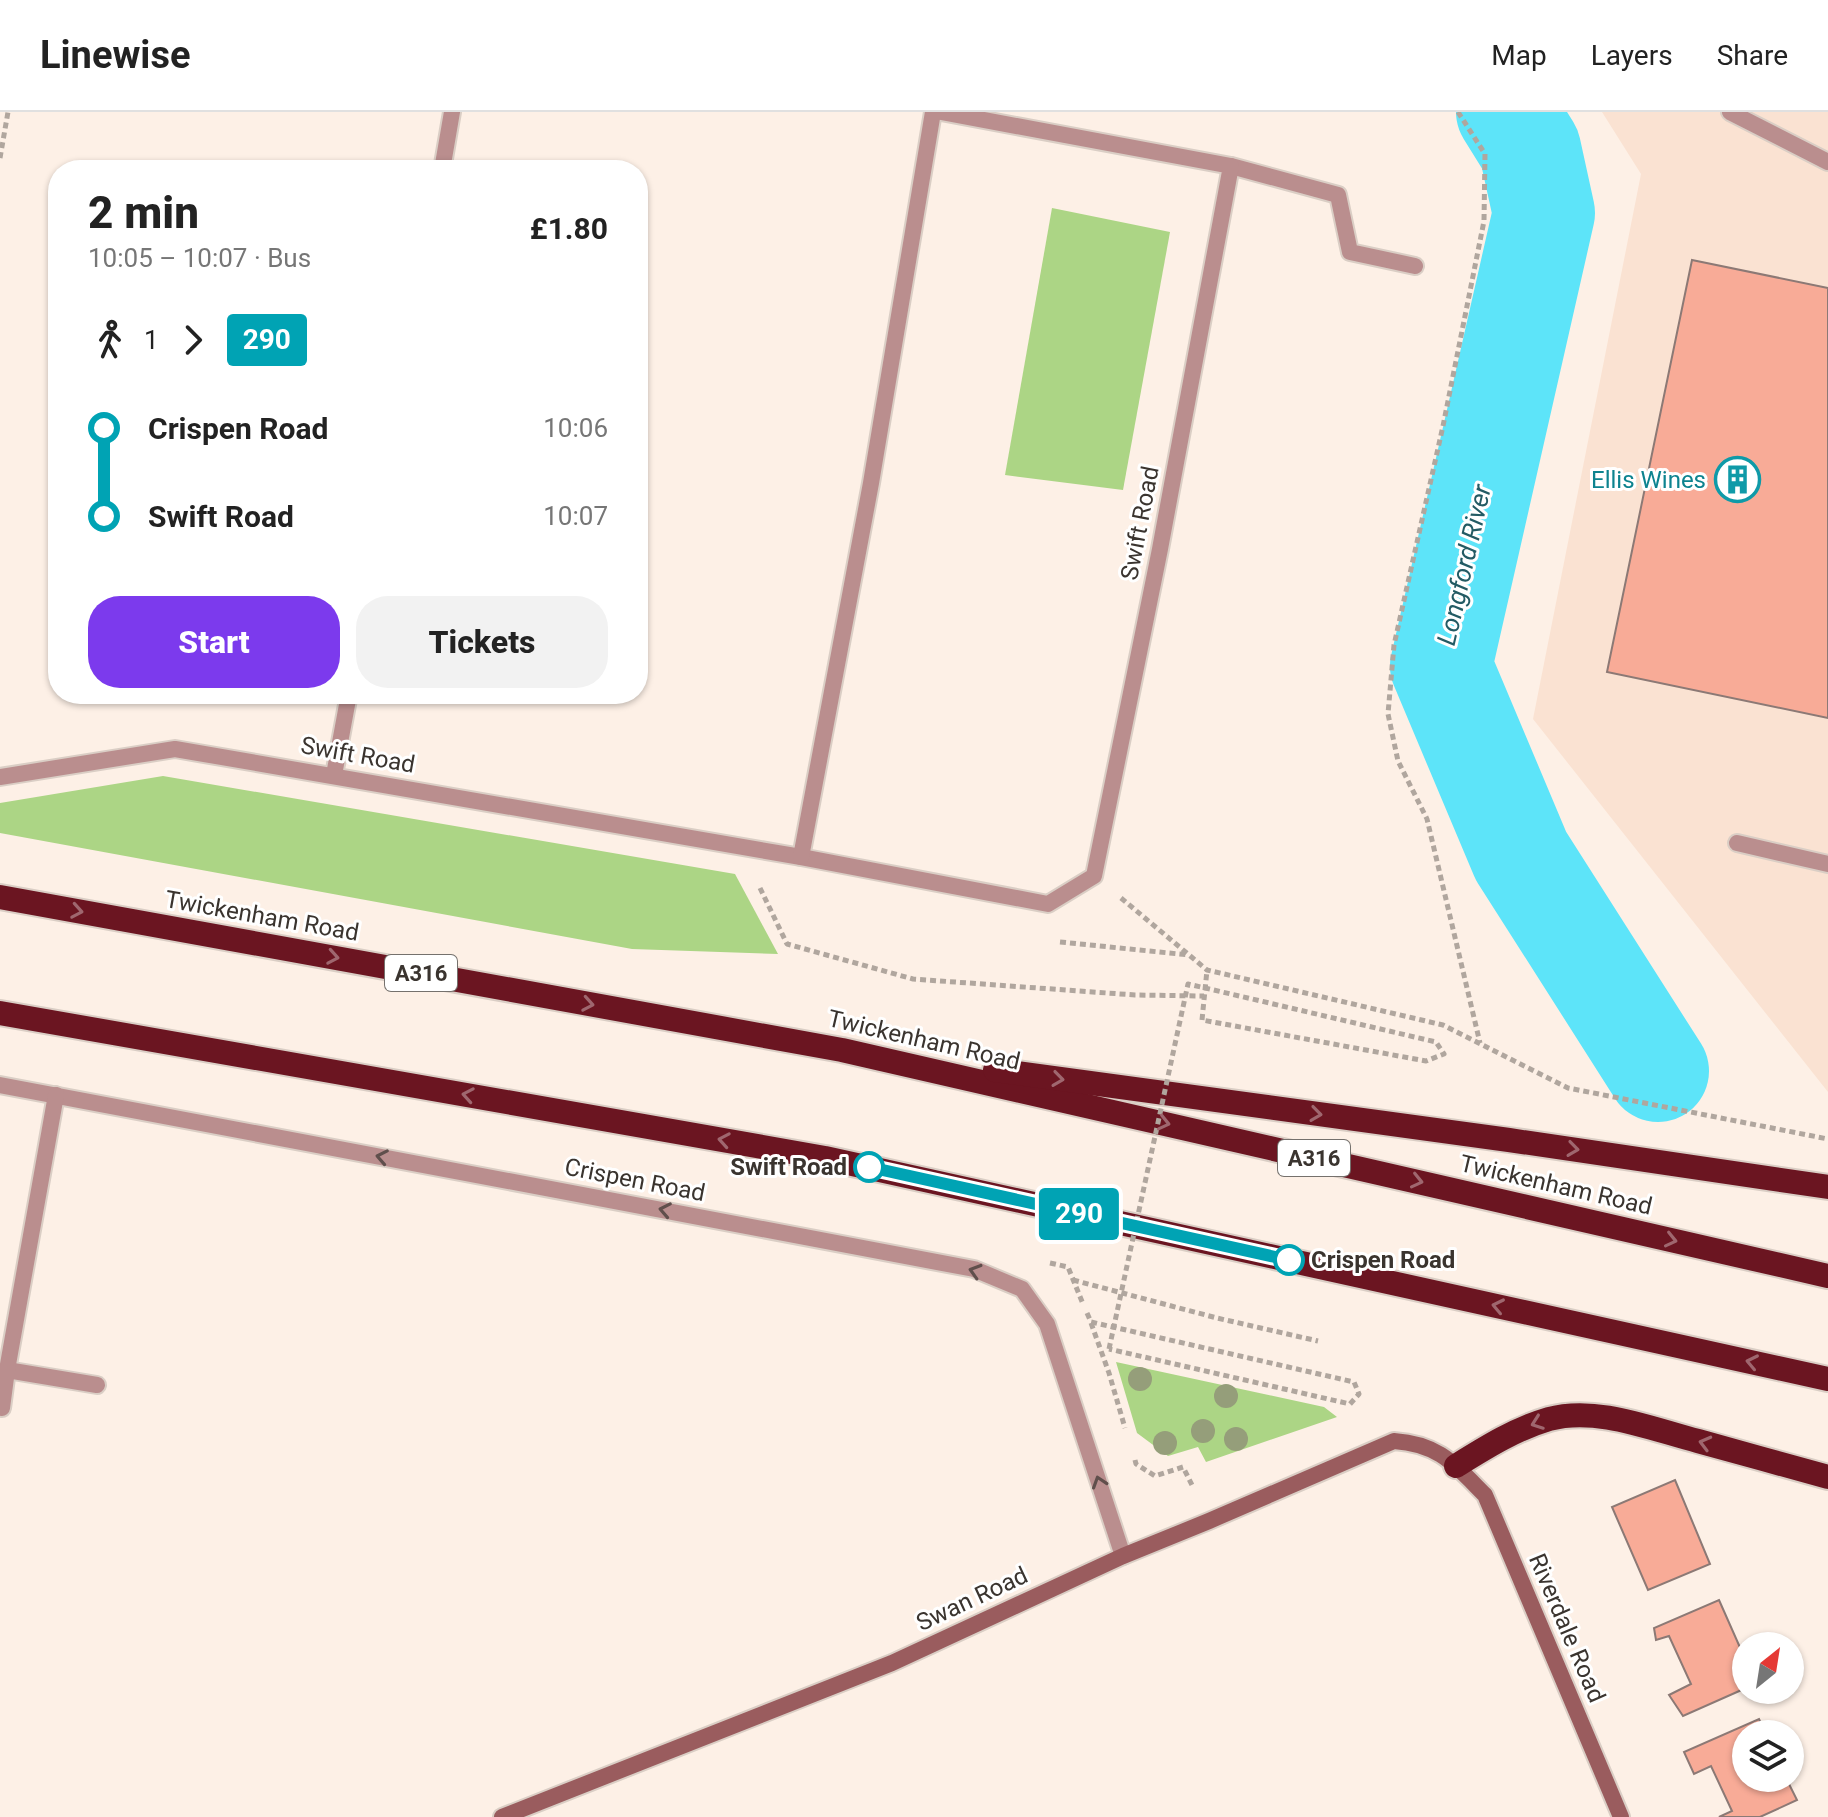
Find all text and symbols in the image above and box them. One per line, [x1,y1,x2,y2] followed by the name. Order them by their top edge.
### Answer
[40,33,190,77] text: Linewise
[1491,39,1547,72] text: Map
[1591,39,1673,72] text: Layers
[1717,39,1788,72] text: Share
[88,187,199,239] text: 2 min
[530,211,608,246] text: £1.80
[88,243,311,273] text: 10:05 – 10:07 · Bus
[88,318,132,362] icon: walk
[171,318,215,362] icon: forward
[243,323,291,356] text: 290
[144,325,159,355] text: 1
[148,411,328,446] text: Crispen Road
[543,413,608,443] text: 10:06
[1713,456,1761,504] building icon: Ellis Wines
[1115,464,1165,582] street label: Swift Road
[1591,466,1706,494] place label: Ellis Wines
[1431,480,1497,648] water label: Longford River
[148,499,294,534] text: Swift Road
[543,501,608,531] text: 10:07
[88,596,340,688] button: Start
[356,596,608,688] button: Tickets
[299,731,417,779] street label: Swift Road
[163,885,361,947] street label: Twickenham Road
[70,902,84,919] one-way arrow
[326,948,339,965] one-way arrow
[385,955,457,991] road number: A316
[582,994,595,1011] one-way arrow
[825,1004,1023,1076] street label: Twickenham Road
[1051,1070,1065,1087] one-way arrow
[461,1087,474,1104] one-way arrow
[1310,1105,1323,1122] one-way arrow
[1156,1114,1170,1131] one-way arrow
[717,1132,730,1149] one-way arrow
[1278,1140,1350,1176] road number: A316
[1567,1140,1580,1157] one-way arrow
[375,1149,389,1166] one-way arrow
[1457,1149,1655,1221] street label: Twickenham Road
[854,1152,884,1182] marker: Swift Road
[562,1153,708,1207] street label: Crispen Road
[730,1153,847,1181] place label: Swift Road
[1410,1172,1424,1189] one-way arrow
[1033,1188,1125,1240] line badge: 290
[1055,1197,1103,1230] text: 290
[658,1203,671,1220] one-way arrow
[1663,1230,1677,1247] one-way arrow
[1274,1245,1304,1275] marker: Crispen Road
[1311,1246,1455,1274] place label: Crispen Road
[968,1264,982,1280] one-way arrow
[1492,1298,1505,1315] one-way arrow
[1746,1354,1759,1371] one-way arrow
[1531,1414,1545,1430] one-way arrow
[1699,1436,1713,1453] one-way arrow
[1092,1476,1108,1490] one-way arrow
[1523,1549,1611,1707] street label: Riverdale Road
[912,1561,1032,1637] street label: Swan Road
[1732,1632,1804,1704] north arrow
[1732,1632,1804,1792] map controls
[1732,1720,1804,1792] button: layers

